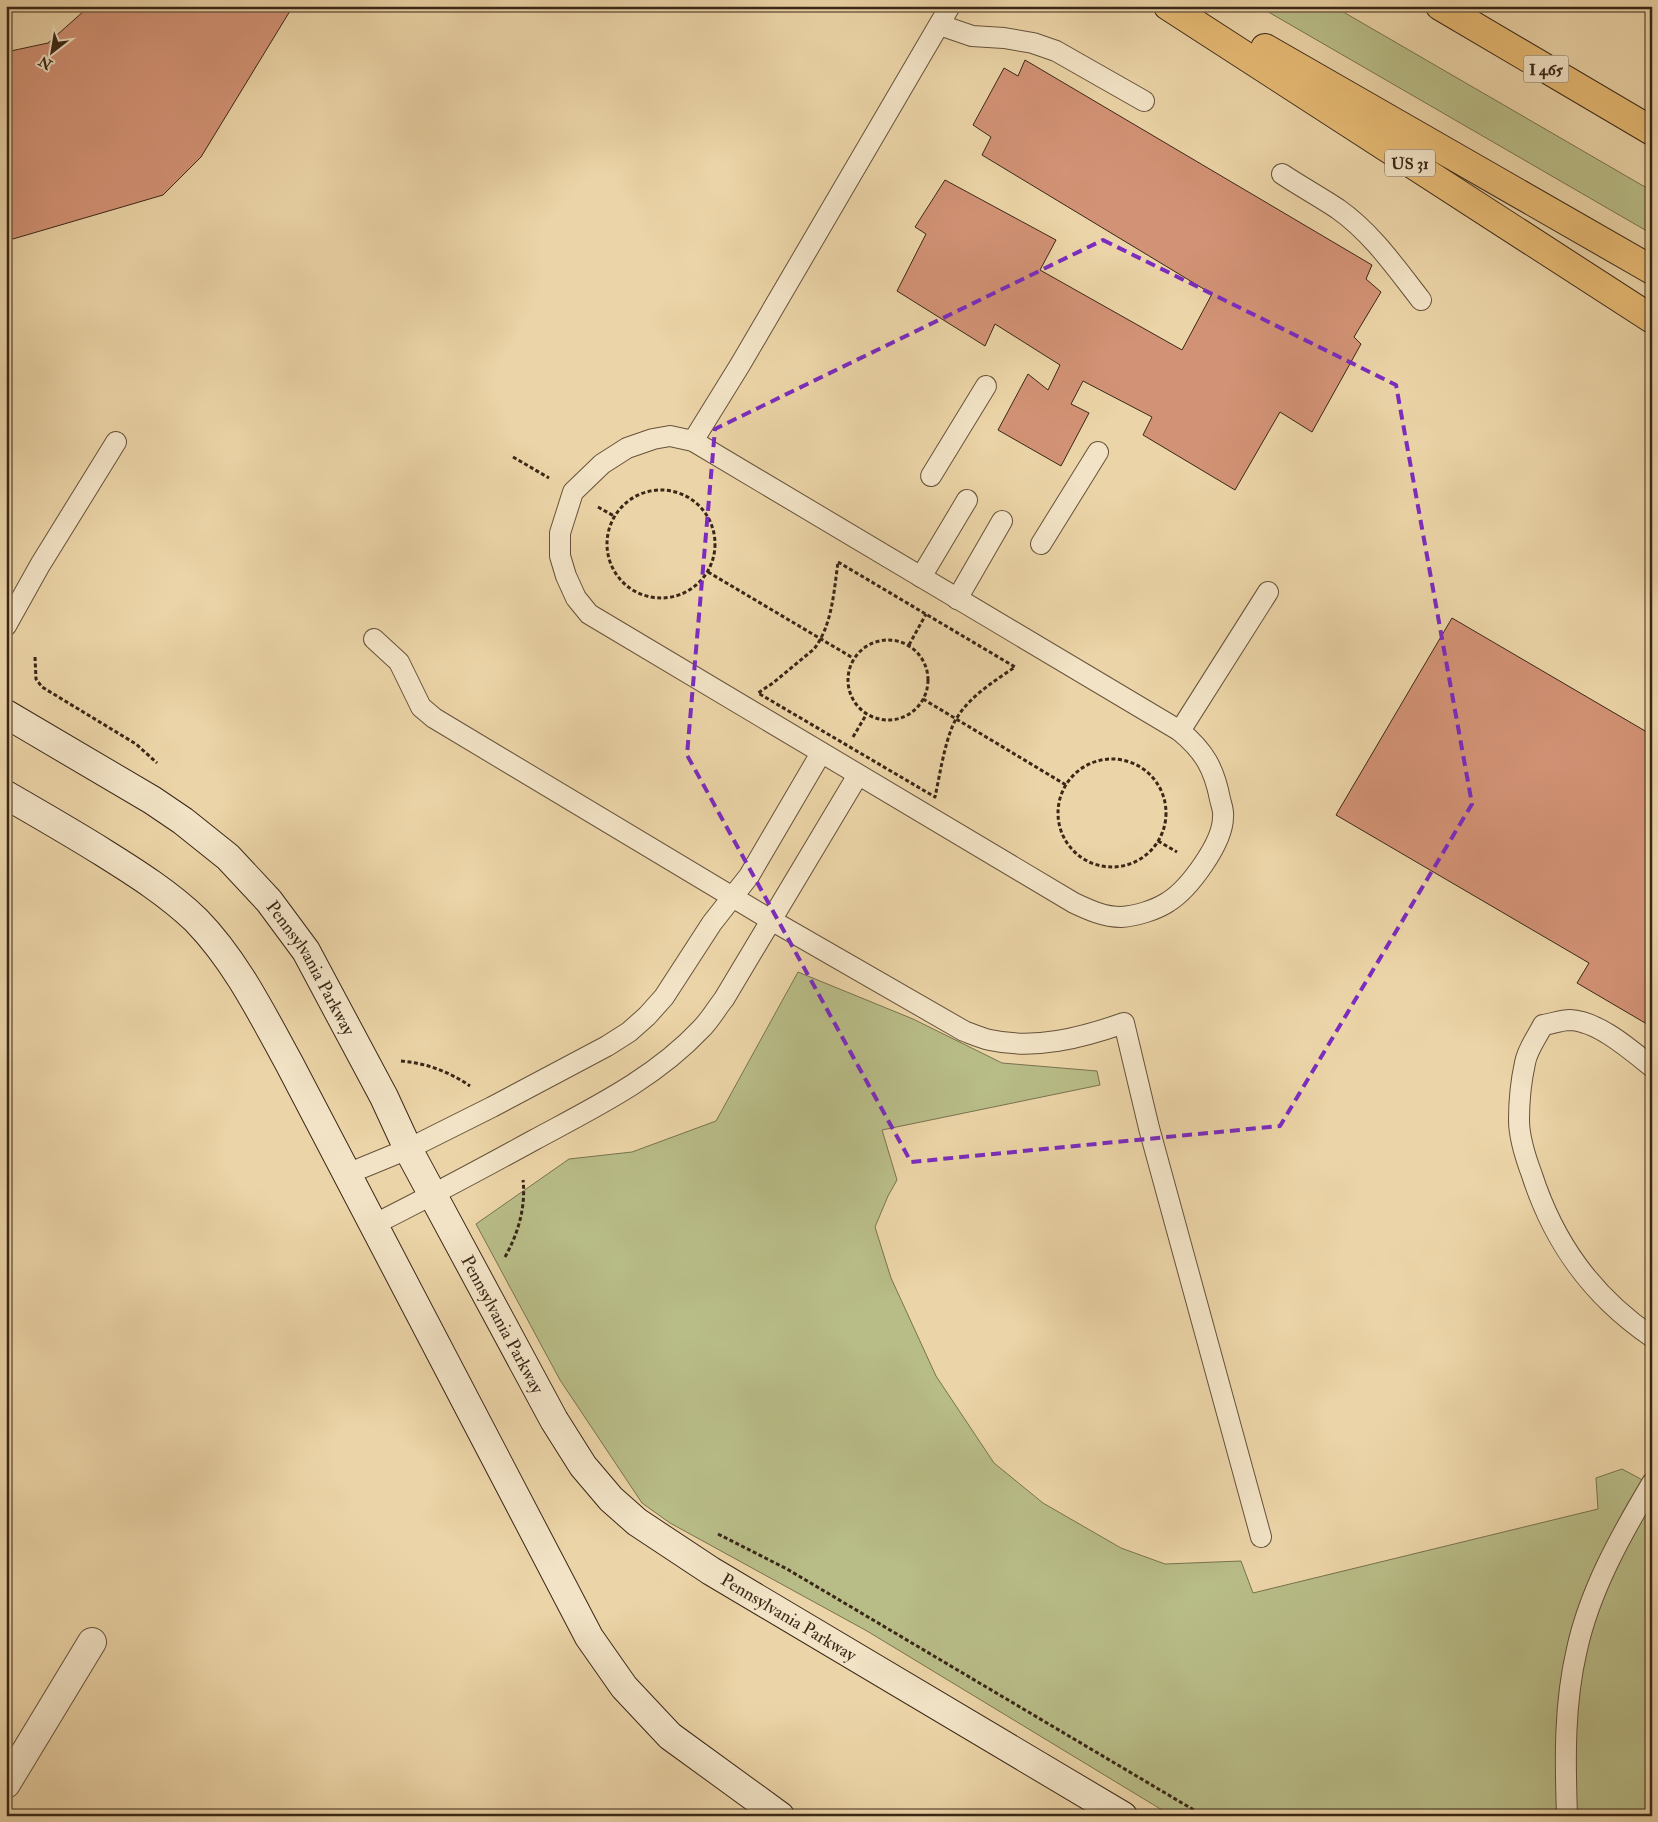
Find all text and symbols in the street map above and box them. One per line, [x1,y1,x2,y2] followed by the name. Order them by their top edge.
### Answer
[28,28,78,78] north arrow
[35,52,56,74] text: N
[1524,56,1568,82] road number: I 465
[1385,150,1435,177] road number: US 31
[261,896,361,1041] street label: Pennsylvania Parkway
[455,1252,549,1399] street label: Pennsylvania Parkway
[716,1568,861,1667] street label: Pennsylvania Parkway

